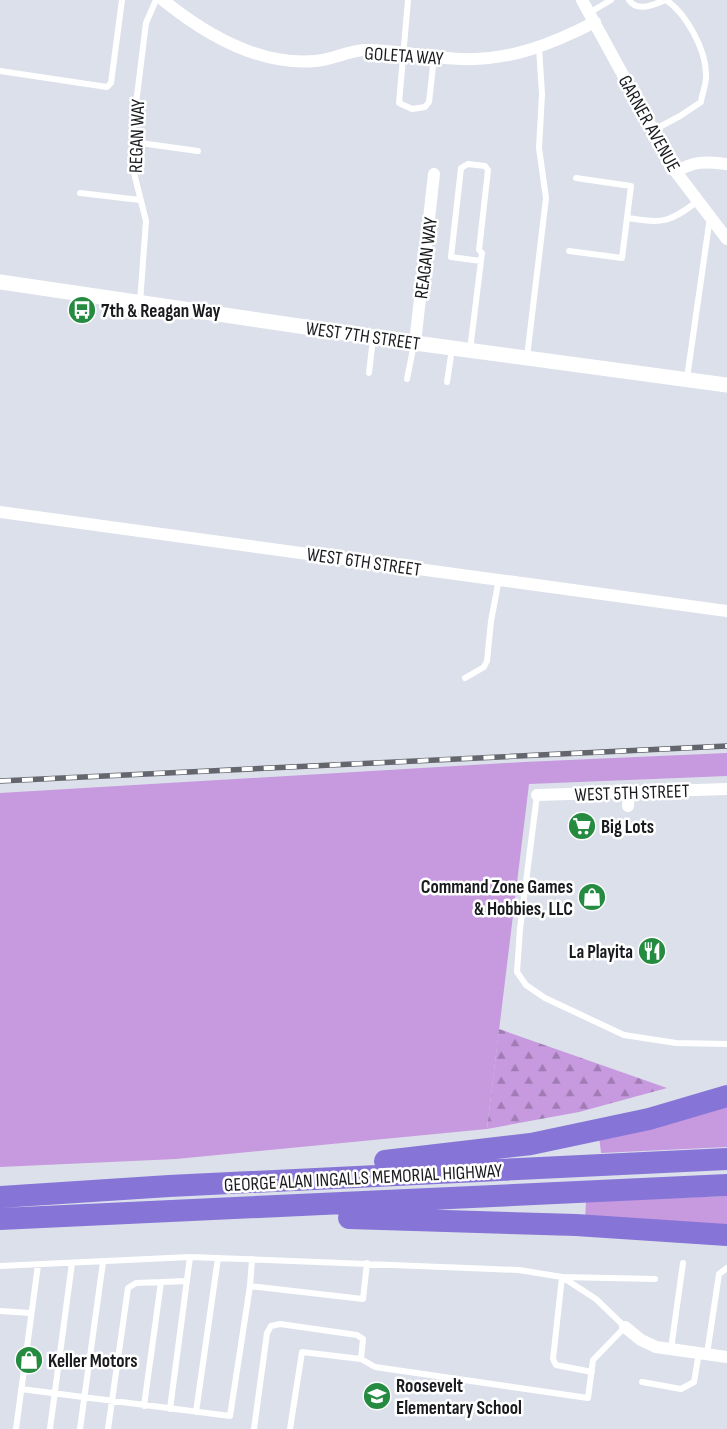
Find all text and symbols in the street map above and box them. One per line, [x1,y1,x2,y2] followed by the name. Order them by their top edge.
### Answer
[364,42,444,71] street label: GOLETA WAY
[613,72,685,176] street label: GARNER AVENUE
[125,99,150,173] street label: REGAN WAY
[410,216,443,300] street label: REAGAN WAY
[67,295,97,325] bus stop icon: 7th & Reagan Way
[101,300,221,323] place label: 7th & Reagan Way
[304,317,422,356] street label: WEST 7TH STREET
[305,543,423,582] street label: WEST 6TH STREET
[574,780,690,807] street label: WEST 5TH STREET
[567,811,597,841] supermarket icon: Big Lots
[601,816,654,839] place label: Big Lots
[421,876,573,921] place label: Command Zone Games & Hobbies, LLC
[577,882,607,912] shop icon: Command Zone Games & Hobbies, LLC
[637,936,667,966] restaurant icon: La Playita
[569,941,633,964] place label: La Playita
[223,1160,503,1197] street label: GEORGE ALAN INGALLS MEMORIAL HIGHWAY
[14,1345,44,1375] shop icon: Keller Motors
[48,1350,138,1373] place label: Keller Motors
[396,1375,522,1420] place label: Roosevelt Elementary School
[362,1381,392,1411] school or university icon: Roosevelt Elementary School

